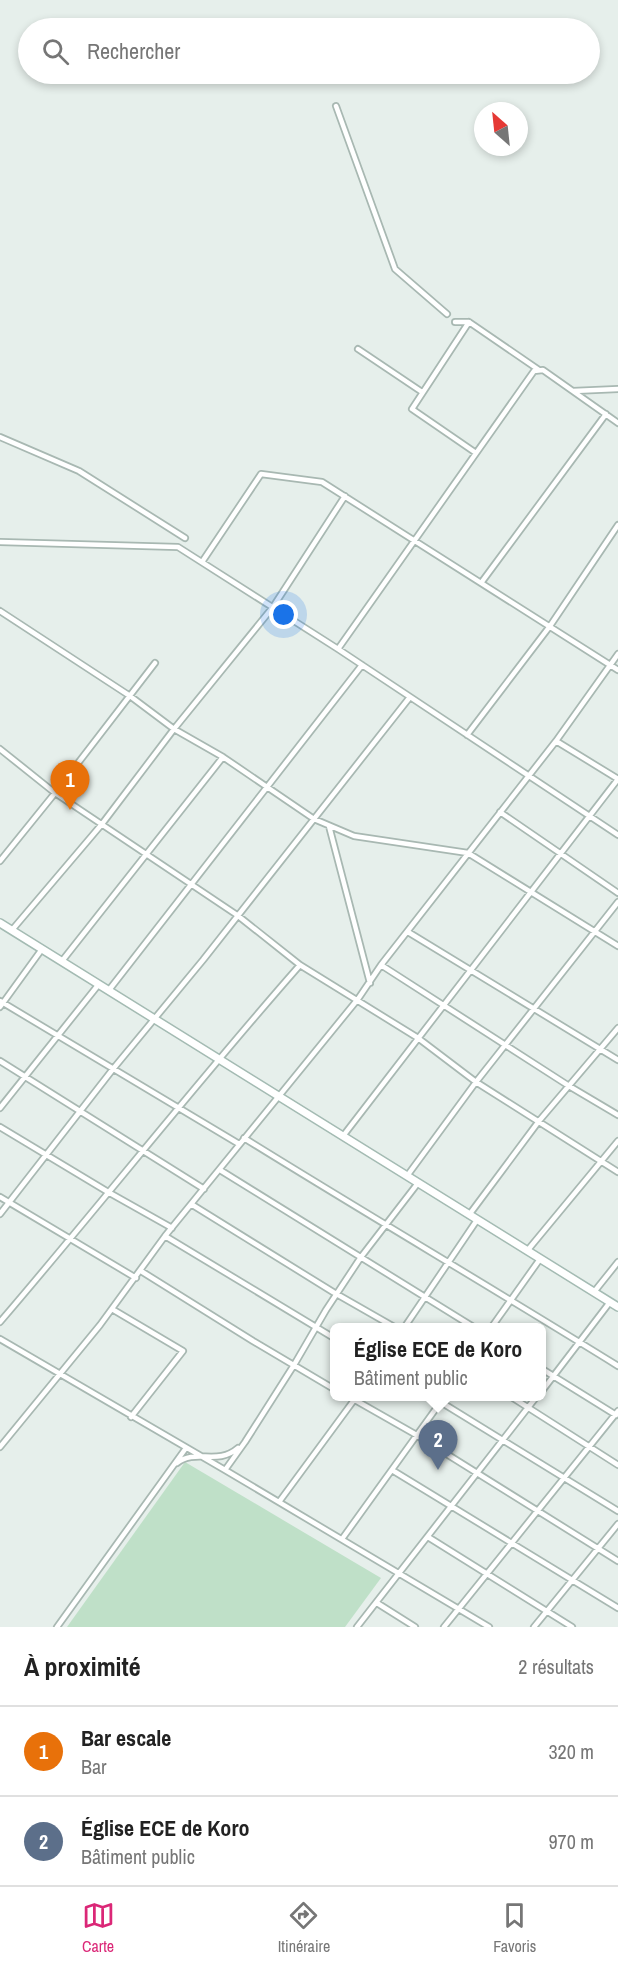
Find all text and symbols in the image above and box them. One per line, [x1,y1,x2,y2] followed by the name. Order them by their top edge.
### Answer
[18,18,600,84] search box
[39,35,72,68] icon: search
[87,36,180,66] text: Rechercher
[474,102,528,156] north arrow
[269,600,298,629] your location
[50,760,90,810] pin: 1
[330,1323,546,1401] popup
[354,1334,522,1364] text: Église ECE de Koro
[354,1364,468,1391] text: Bâtiment public
[418,1420,458,1470] pin: 2
[24,1649,141,1684] text: À proximité
[518,1653,594,1680] text: 2 résultats
[81,1723,171,1753] text: Bar escale
[39,1738,48,1765] text: 1
[548,1738,594,1765] text: 320 m
[81,1753,107,1780] text: Bar
[81,1813,249,1843] text: Église ECE de Koro
[39,1828,48,1855] text: 2
[548,1828,594,1855] text: 970 m
[81,1843,195,1870] text: Bâtiment public
[82,1899,115,1957] tab: Carte
[278,1899,330,1957] tab: Itinéraire
[493,1899,536,1957] tab: Favoris

